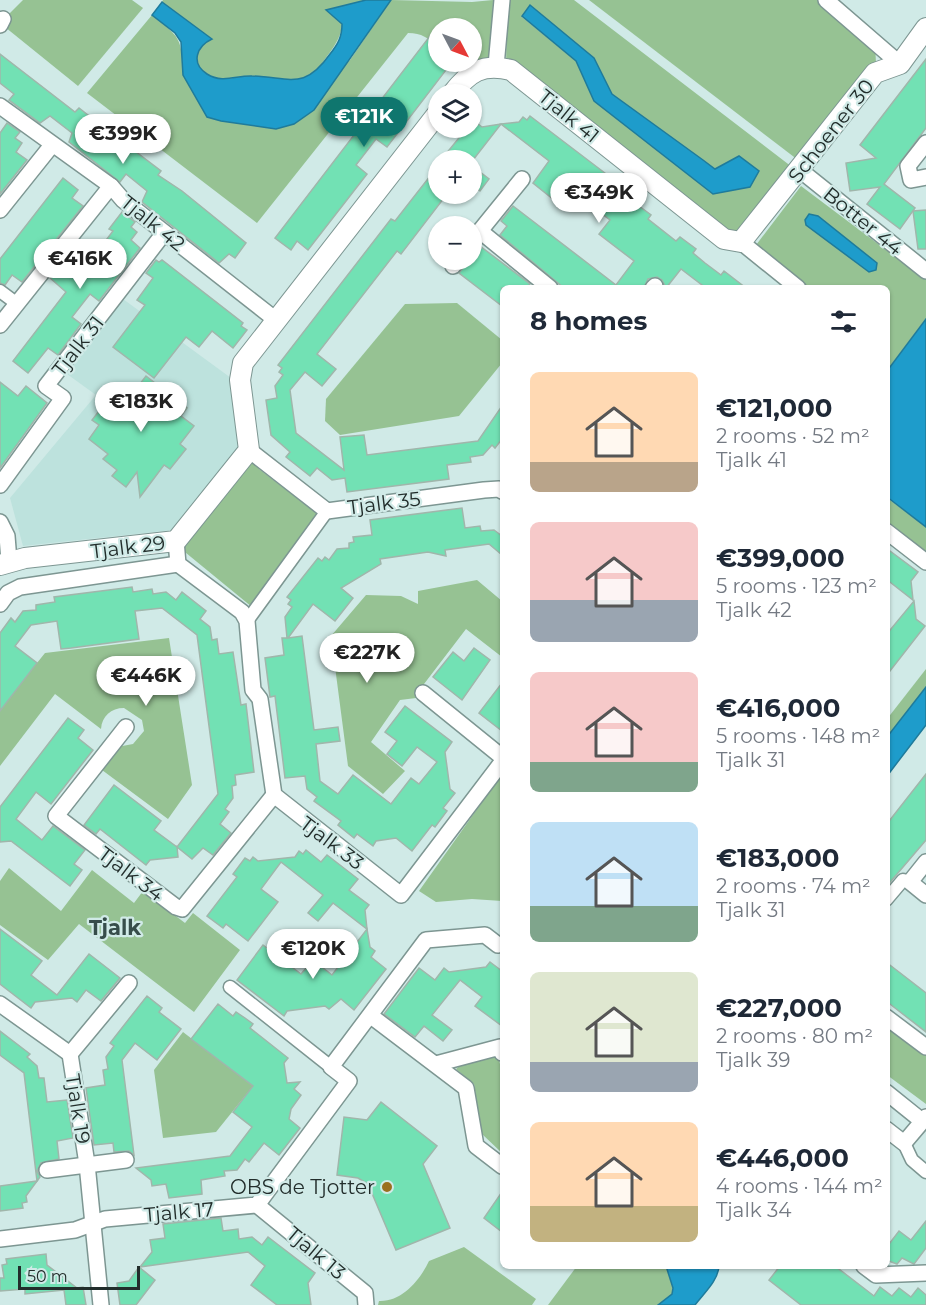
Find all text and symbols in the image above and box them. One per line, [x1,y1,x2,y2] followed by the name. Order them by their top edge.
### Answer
[428,18,482,72] north arrow
[428,18,482,270] map controls
[783,74,879,188] street label: Schoener 30
[428,84,482,138] button: layers
[534,84,604,148] street label: Tjalk 41
[322,97,406,148] pin: €121K
[335,104,393,128] text: €121K
[81,114,165,165] pin: €399K
[89,121,157,145] text: €399K
[428,150,482,204] button: +
[557,173,641,224] pin: €349K
[564,180,634,204] text: €349K
[819,182,907,260] street label: Botter 44
[116,190,190,256] street label: Tjalk 42
[428,216,482,270] button: −
[38,239,122,290] pin: €416K
[48,246,112,270] text: €416K
[530,305,647,337] text: 8 homes
[827,305,860,338] icon: filters
[47,311,109,381] street label: Tjalk 31
[99,382,183,433] pin: €183K
[109,389,173,413] text: €183K
[716,392,833,424] text: €121,000
[578,396,650,468] icon: home
[716,424,870,448] text: 2 rooms · 52 m²
[716,448,787,472] text: Tjalk 41
[346,487,422,519] street label: Tjalk 35
[90,531,166,563] street label: Tjalk 29
[716,542,845,574] text: €399,000
[578,546,650,618] icon: home
[716,574,877,598] text: 5 rooms · 123 m²
[716,598,792,622] text: Tjalk 42
[325,633,409,684] pin: €227K
[334,640,400,664] text: €227K
[104,656,188,707] pin: €446K
[110,663,182,687] text: €446K
[716,692,840,724] text: €416,000
[578,696,650,768] icon: home
[716,724,880,748] text: 5 rooms · 148 m²
[716,748,786,772] text: Tjalk 31
[295,811,369,875] street label: Tjalk 33
[94,842,168,906] street label: Tjalk 34
[716,842,840,874] text: €183,000
[578,846,650,918] icon: home
[716,874,871,898] text: 2 rooms · 74 m²
[716,898,786,922] text: Tjalk 31
[89,915,141,940] district label: Tjalk
[271,929,355,980] pin: €120K
[281,936,345,960] text: €120K
[716,992,842,1024] text: €227,000
[578,996,650,1068] icon: home
[716,1024,873,1048] text: 2 rooms · 80 m²
[716,1048,790,1072] text: Tjalk 39
[61,1072,95,1146] street label: Tjalk 19
[716,1142,849,1174] text: €446,000
[578,1146,650,1218] icon: home
[716,1174,883,1198] text: 4 rooms · 144 m²
[230,1175,375,1199] place label: OBS de Tjotter
[380,1180,394,1194] marker: OBS de Tjotter
[143,1197,215,1227] street label: Tjalk 17
[716,1198,792,1222] text: Tjalk 34
[282,1221,350,1285] street label: Tjalk 13
[18,1263,140,1290] scale bar
[27,1267,68,1286] text: 50 m

